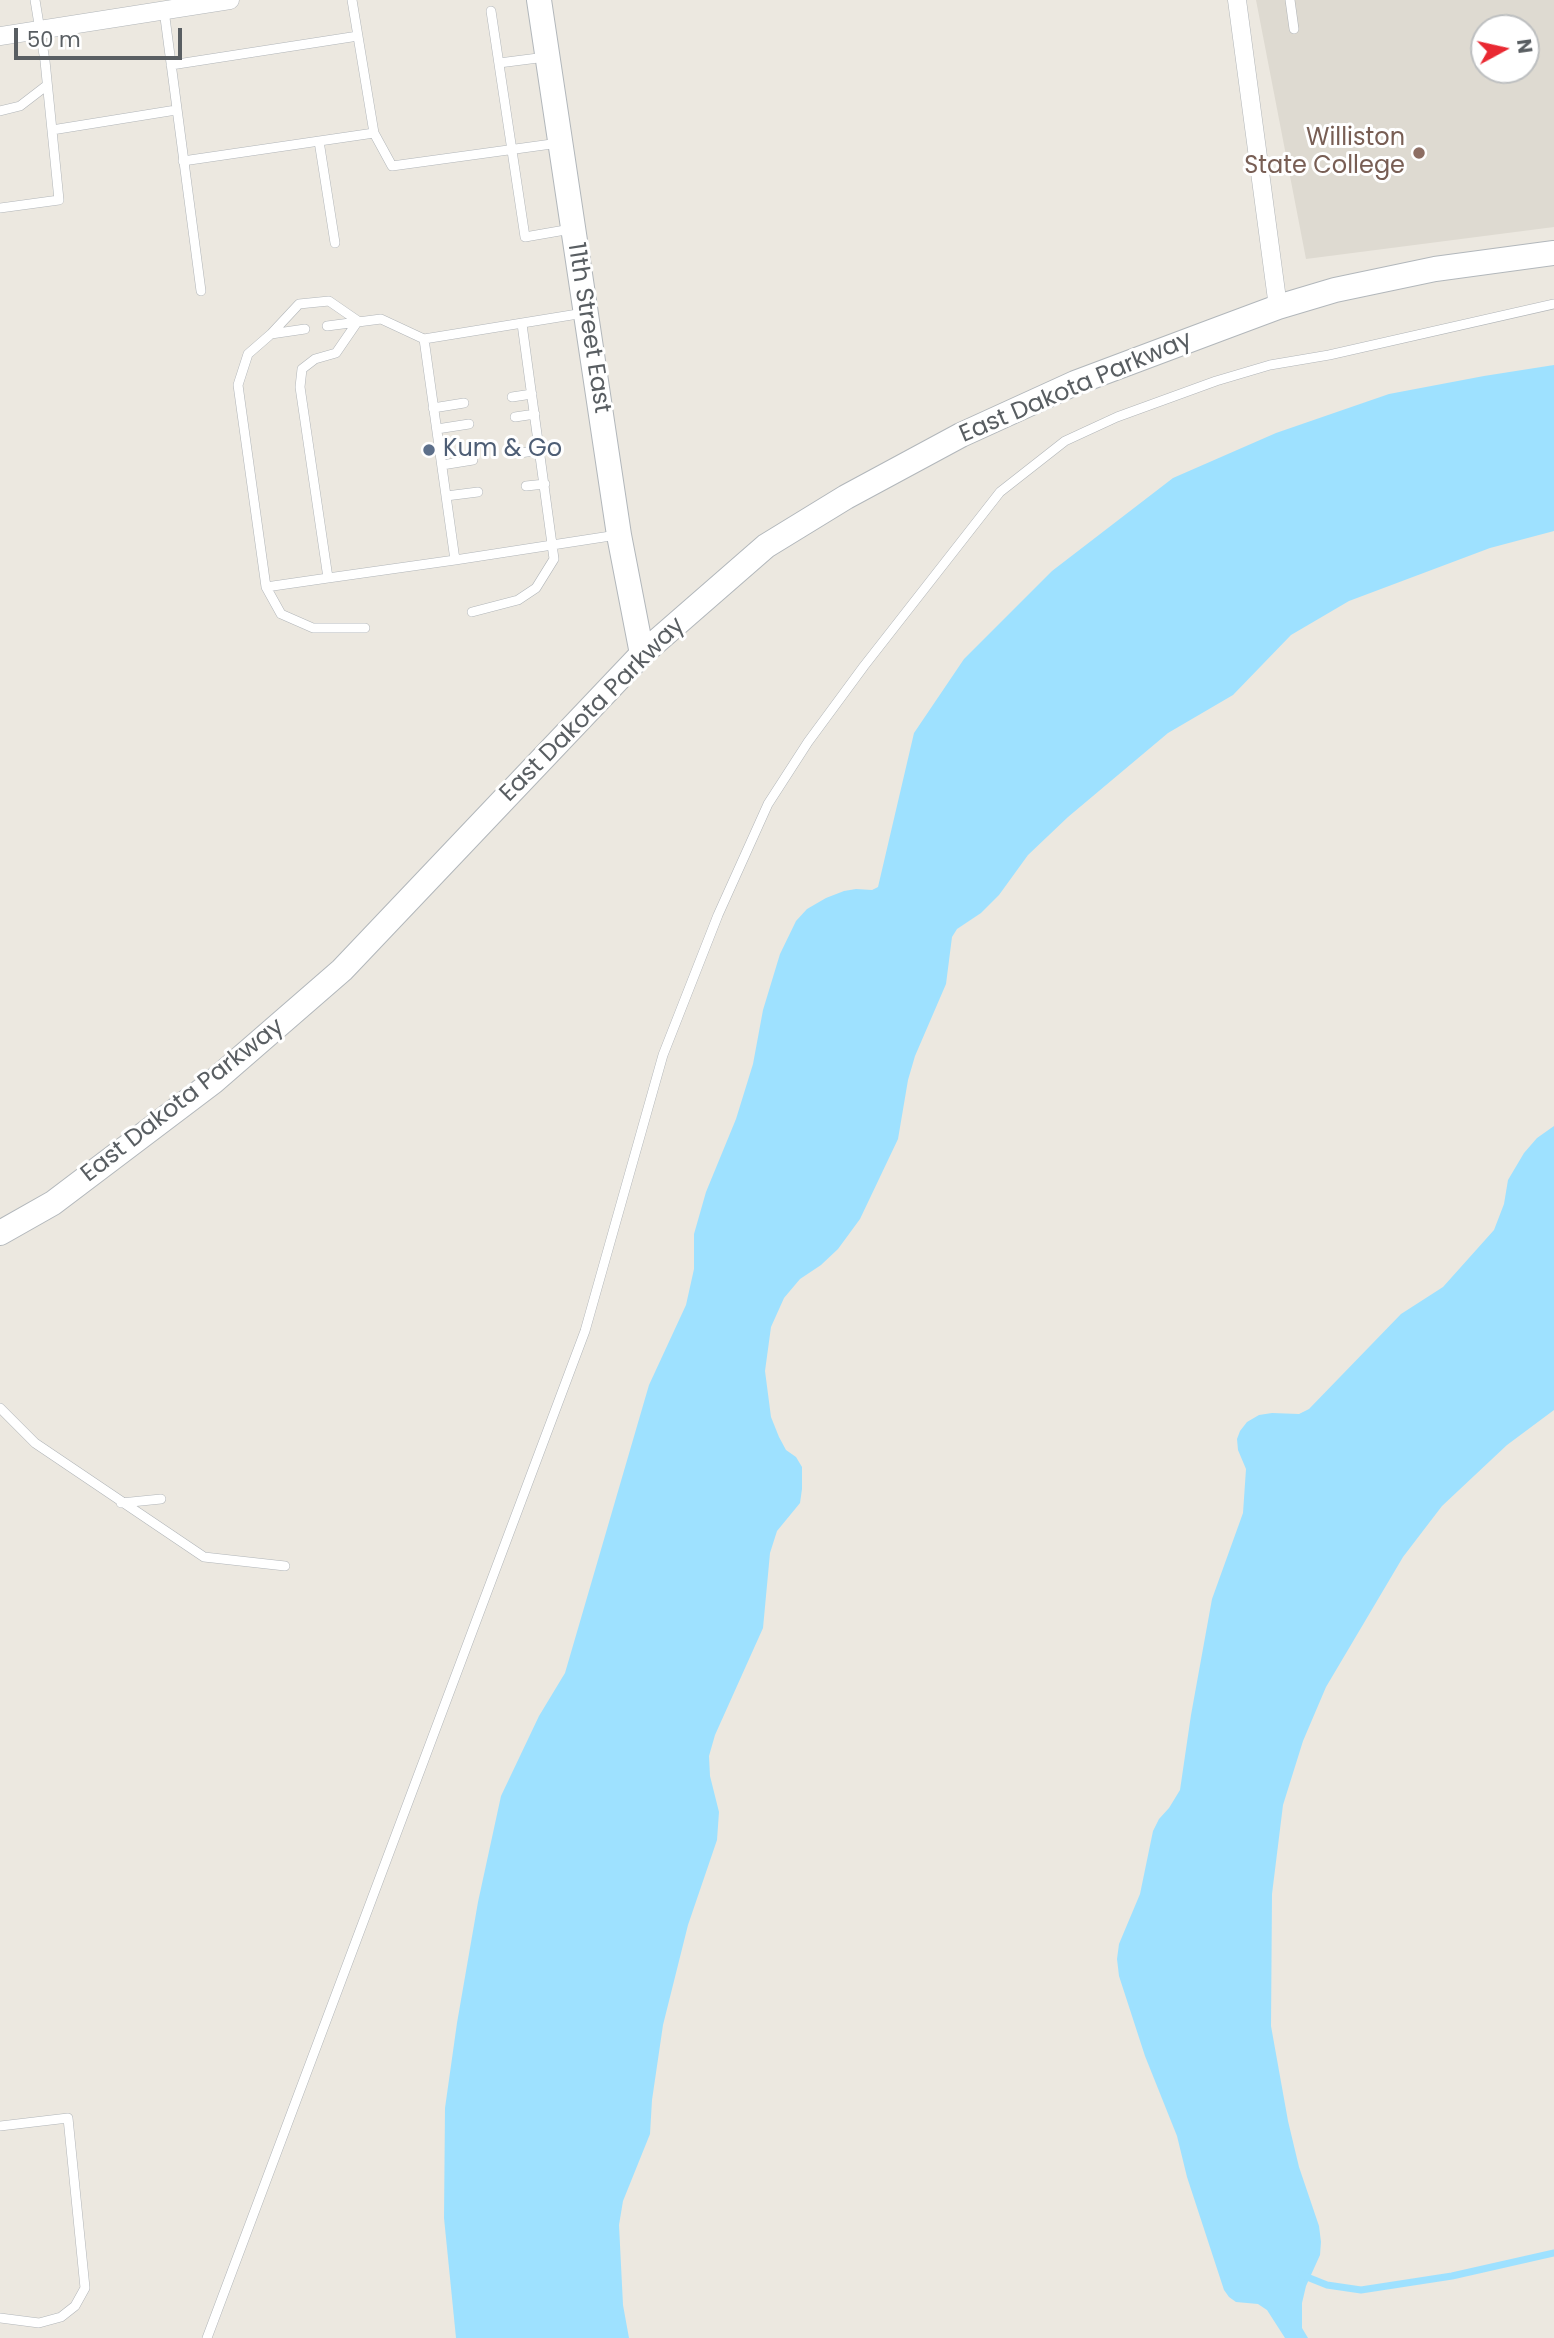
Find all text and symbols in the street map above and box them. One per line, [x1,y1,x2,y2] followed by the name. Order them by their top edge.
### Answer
[18,14,186,58] scale bar
[1470,14,1540,84] north arrow
[27,25,81,54] text: 50 m
[1510,37,1539,55] text: N
[1244,125,1405,181] place label: Williston State College
[1411,145,1427,161] marker: Williston State College
[560,241,616,415] street label: 11th Street East
[956,326,1196,450] street label: East Dakota Parkway
[443,436,562,464] place label: Kum & Go
[421,442,437,458] marker: Kum & Go
[495,612,691,808] street label: East Dakota Parkway
[76,1013,290,1189] street label: East Dakota Parkway

